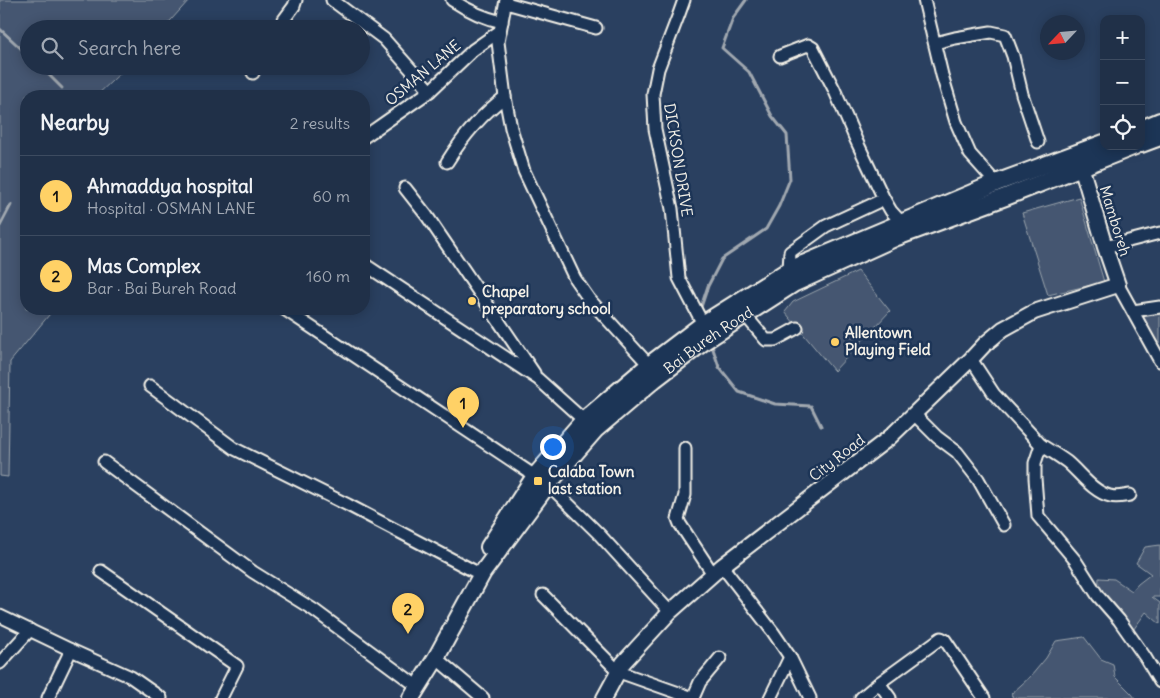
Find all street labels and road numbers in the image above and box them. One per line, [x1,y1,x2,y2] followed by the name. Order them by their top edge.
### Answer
[381,35,464,110] street label: OSMAN LANE
[660,102,697,218] street label: DICKSON DRIVE
[1096,183,1135,259] street label: Mamboreh
[660,302,757,378] street label: Bai Bureh Road
[805,430,869,485] street label: City Road

